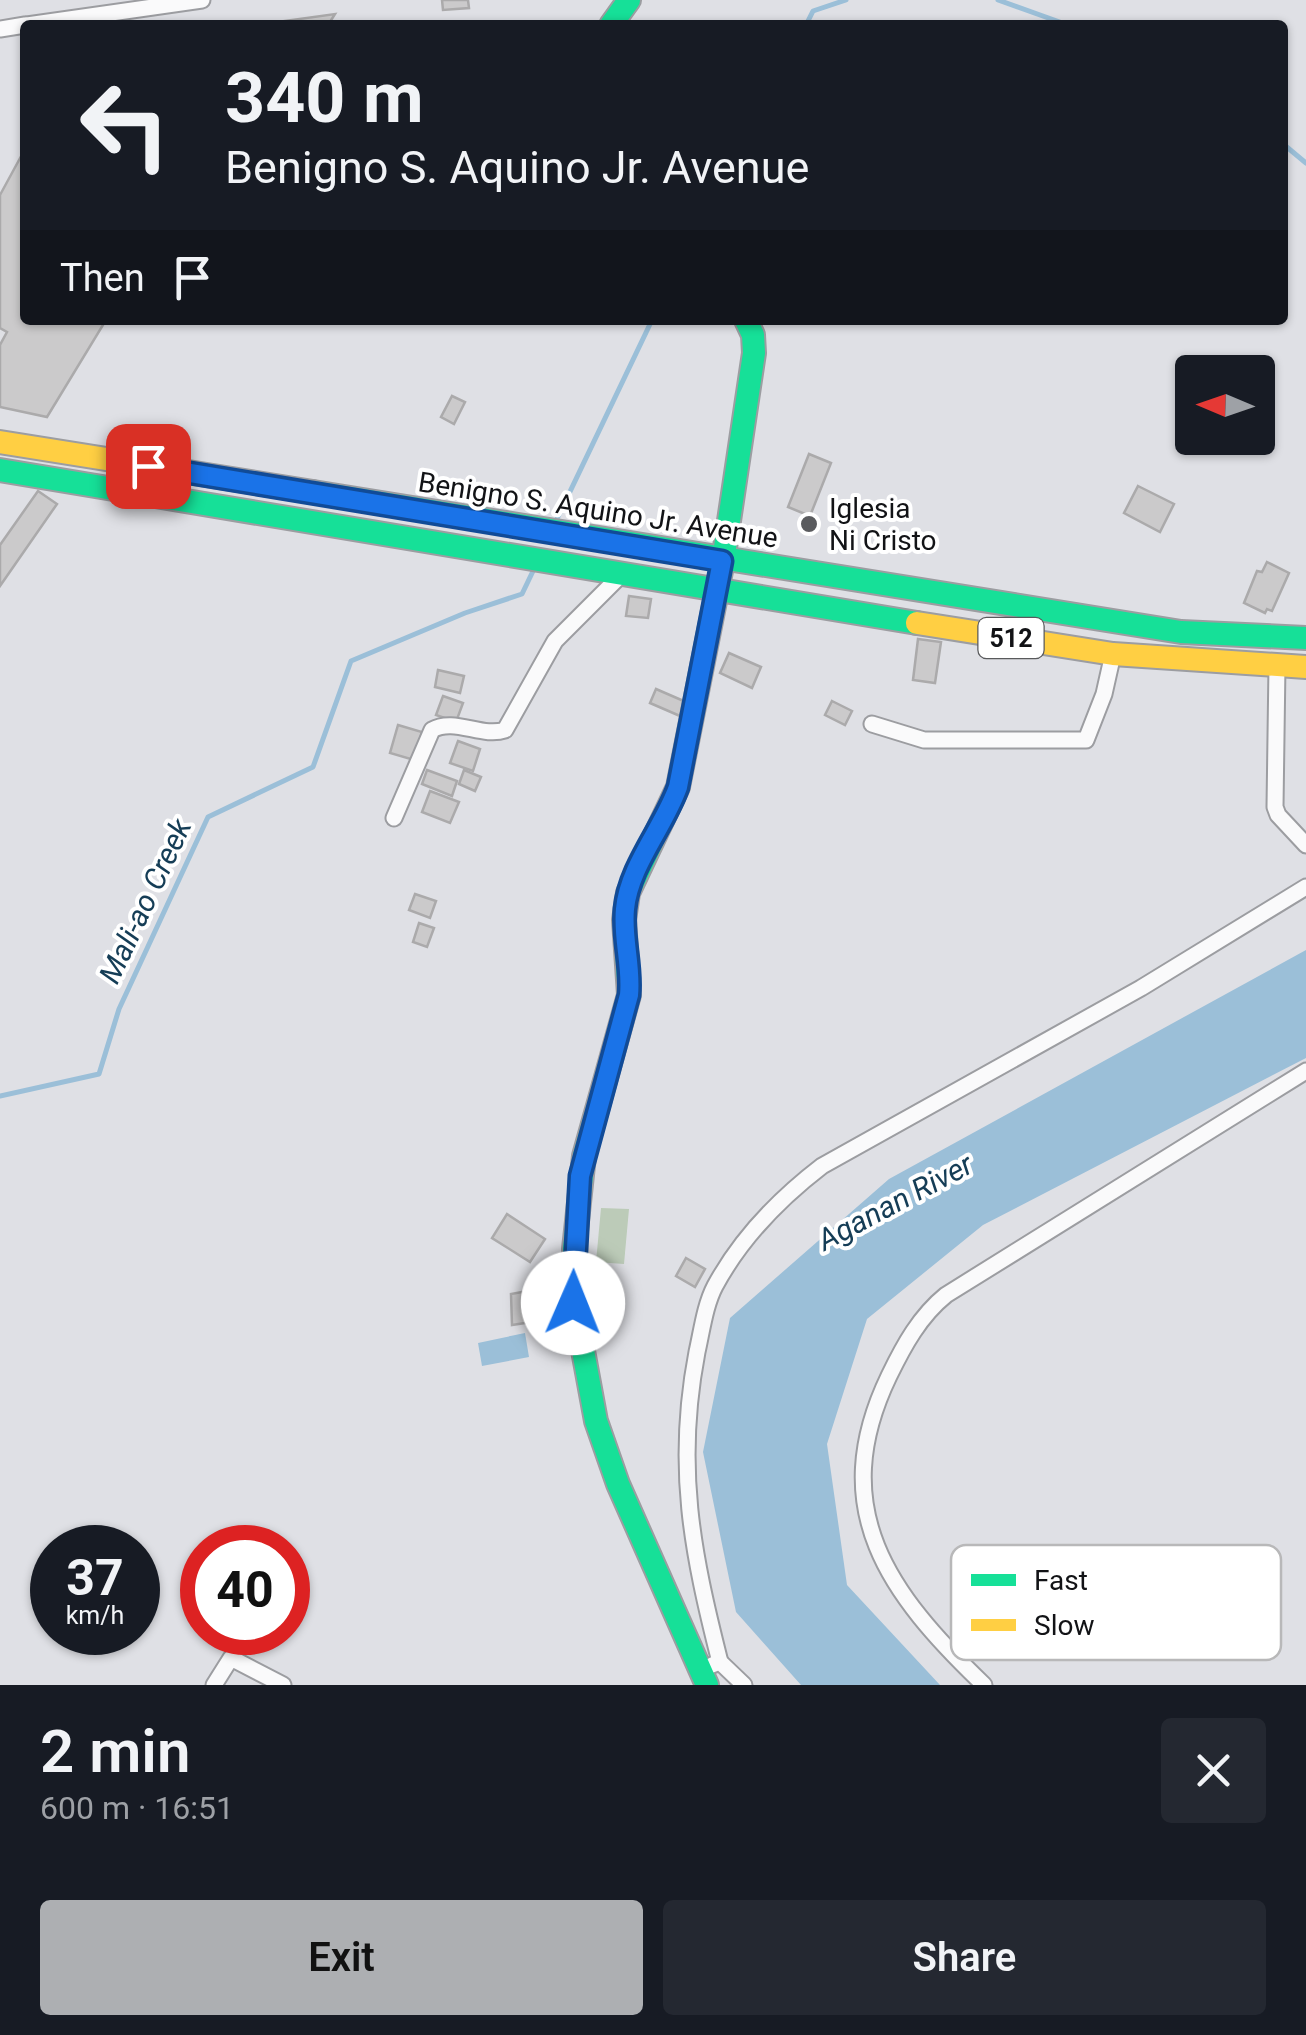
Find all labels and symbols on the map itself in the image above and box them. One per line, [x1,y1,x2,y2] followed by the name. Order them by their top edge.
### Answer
[1175,355,1275,455] north arrow
[106,424,191,509] pin
[416,465,780,555] street label: Benigno S. Aquino Jr. Avenue
[829,492,937,557] place label: Iglesia Ni Cristo
[798,513,820,535] marker: Iglesia Ni Cristo
[978,618,1044,658] road number: 512
[92,812,199,989] water label: Mali-ao Creek
[810,1146,980,1258] water label: Aganan River
[521,1251,625,1355] position arrow
[180,1525,310,1655] speed limit sign: 40
[951,1545,1281,1660] legend
[1034,1564,1088,1597] text: Fast
[1034,1609,1094,1642] text: Slow

